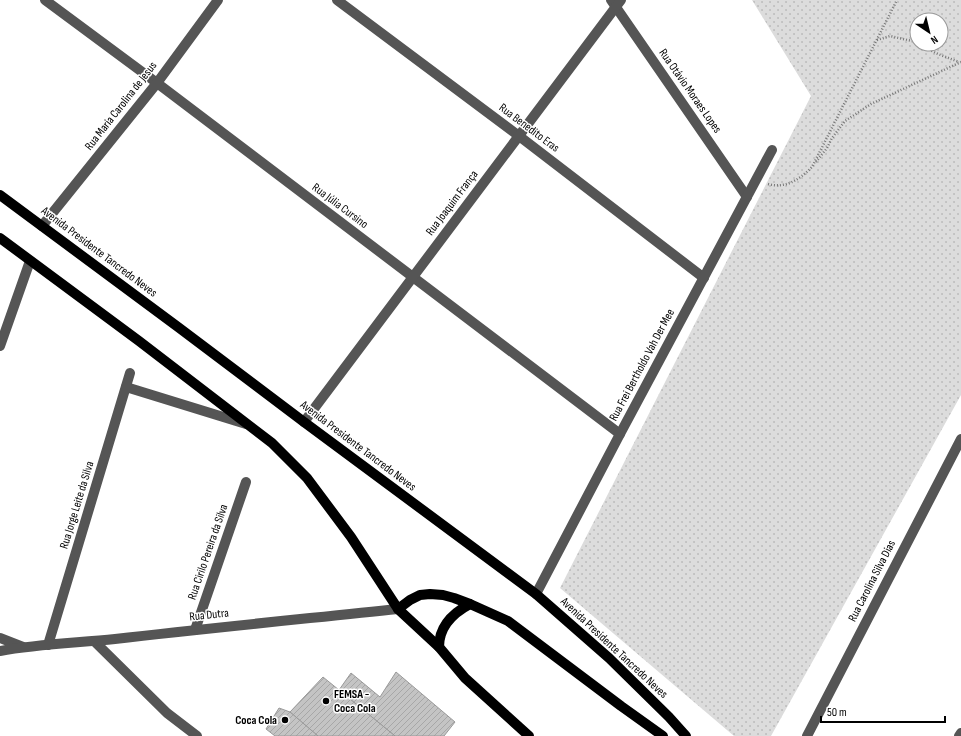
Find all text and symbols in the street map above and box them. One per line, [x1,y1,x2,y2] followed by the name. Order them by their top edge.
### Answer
[909,12,949,52] north arrow
[928,33,941,47] text: N
[655,46,725,136] street label: Rua Otávio Moraes Lopes
[82,59,160,153] street label: Rua Maria Carolina de Jesus
[496,100,562,156] street label: Rua Benedito Eras
[423,167,482,239] street label: Rua Joaquim França
[309,180,371,232] street label: Rua Júlia Cursino
[37,203,160,301] street label: Avenida Presidente Tancredo Neves
[606,306,678,424] street label: Rua Frei Bertholdo Vah Der Mee
[296,397,419,495] street label: Avenida Presidente Tancredo Neves
[57,459,98,551] street label: Rua Jorge Leite da Silva
[185,502,232,602] street label: Rua Cirilo Pereira da Silva
[845,538,899,624] street label: Rua Carolina Silva Dias
[556,594,671,702] street label: Avenida Presidente Tancredo Neves
[189,605,230,625] street label: Rua Dutra
[334,687,376,716] place label: FEMSA - Coca Cola
[321,696,331,706] marker: FEMSA - Coca Cola
[821,698,945,724] scale bar
[827,705,847,720] text: 50 m
[235,713,277,728] place label: Coca Cola
[280,715,290,725] marker: Coca Cola

